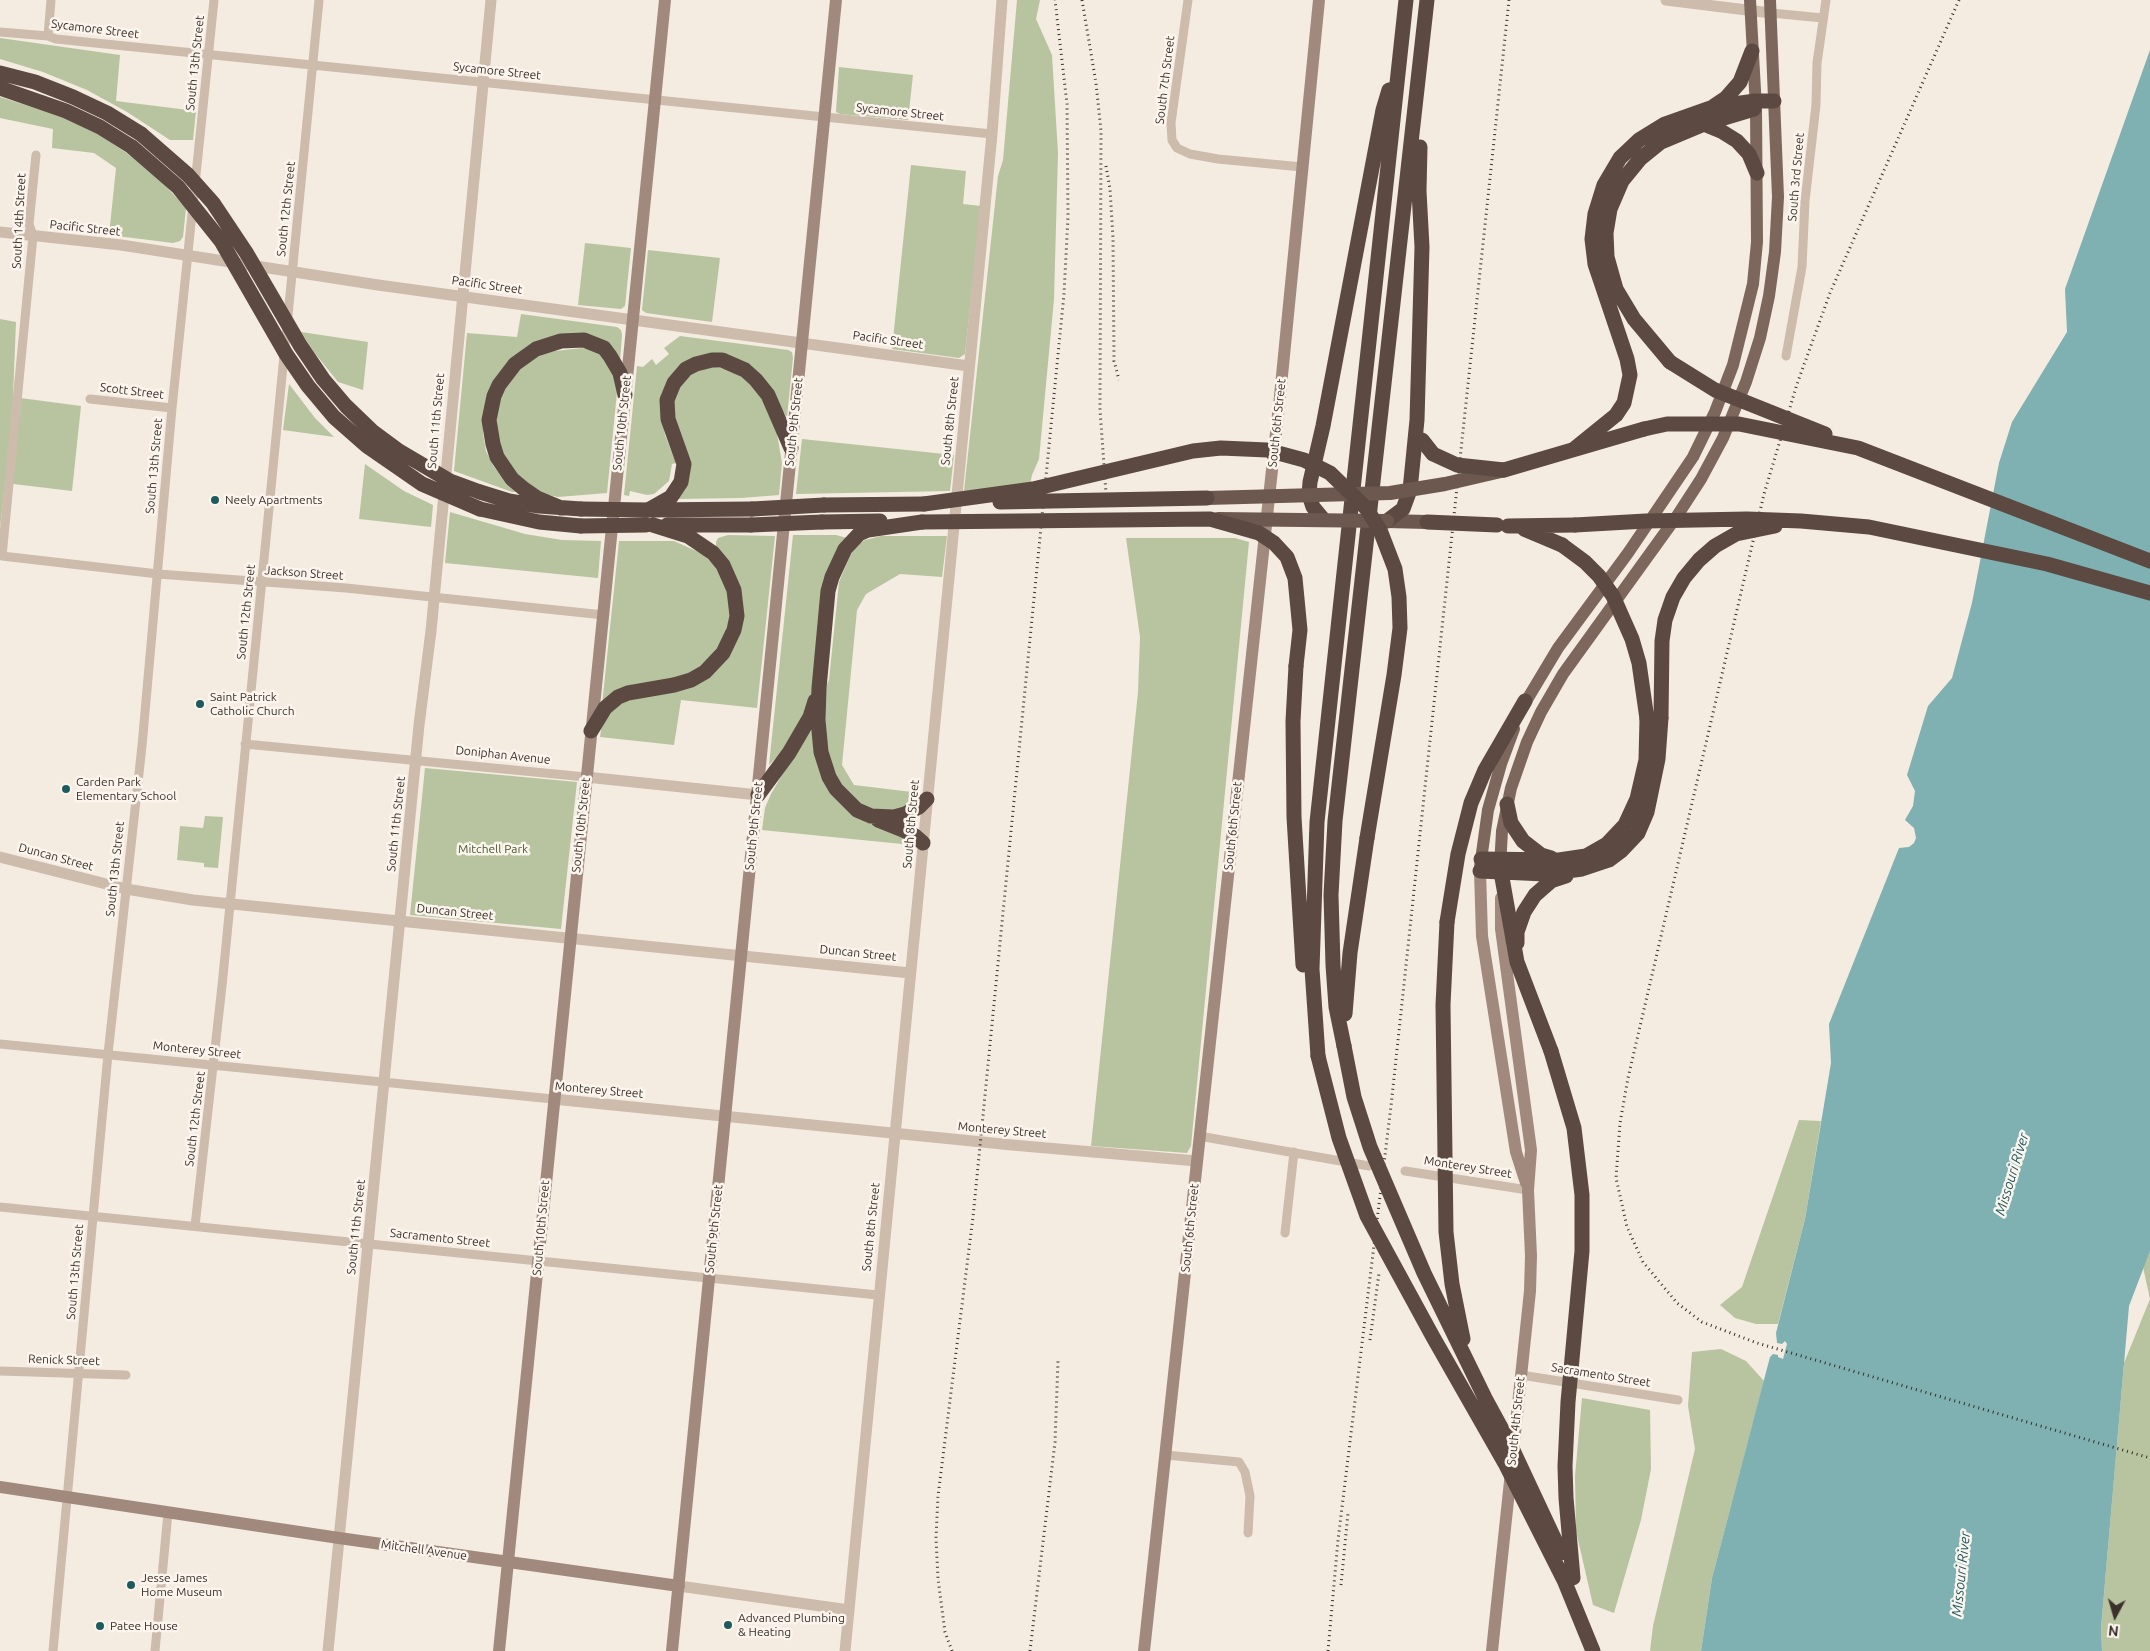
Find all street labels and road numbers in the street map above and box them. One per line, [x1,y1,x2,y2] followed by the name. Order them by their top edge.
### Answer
[183,15,207,111] street label: South 13th Street
[50,16,140,42] street label: Sycamore Street
[1152,35,1178,125] street label: South 7th Street
[452,59,542,83] street label: Sycamore Street
[855,100,945,124] street label: Sycamore Street
[1785,132,1807,222] street label: South 3rd Street
[274,161,298,257] street label: South 12th Street
[9,173,29,269] street label: South 14th Street
[49,217,121,239] street label: Pacific Street
[451,273,523,297] street label: Pacific Street
[852,328,924,352] street label: Pacific Street
[425,373,447,469] street label: South 11th Street
[610,375,634,471] street label: South 10th Street
[938,376,962,466] street label: South 8th Street
[782,377,806,467] street label: South 9th Street
[1265,378,1289,468] street label: South 6th Street
[99,380,165,402] street label: Scott Street
[143,418,165,514] street label: South 13th Street
[264,563,344,583] street label: Jackson Street
[234,564,258,660] street label: South 12th Street
[455,743,551,767] street label: Doniphan Avenue
[384,776,408,872] street label: South 11th Street
[569,777,593,873] street label: South 10th Street
[900,779,922,869] street label: South 8th Street
[742,781,766,871] street label: South 9th Street
[1221,781,1245,871] street label: South 6th Street
[103,821,127,917] street label: South 13th Street
[17,840,95,874] street label: Duncan Street
[416,901,494,923] street label: Duncan Street
[819,942,897,964] street label: Duncan Street
[152,1038,242,1062] street label: Monterey Street
[182,1071,208,1167] street label: South 12th Street
[554,1079,644,1101] street label: Monterey Street
[957,1119,1047,1141] street label: Monterey Street
[1423,1153,1513,1181] street label: Monterey Street
[344,1179,368,1275] street label: South 11th Street
[530,1180,552,1276] street label: South 10th Street
[859,1182,883,1272] street label: South 8th Street
[1178,1183,1202,1273] street label: South 6th Street
[702,1184,726,1274] street label: South 9th Street
[64,1224,86,1320] street label: South 13th Street
[389,1226,491,1250] street label: Sacramento Street
[28,1352,100,1368] street label: Renick Street
[1550,1360,1652,1390] street label: Sacramento Street
[1504,1376,1528,1466] street label: South 4th Street
[380,1537,468,1563] street label: Mitchell Avenue

